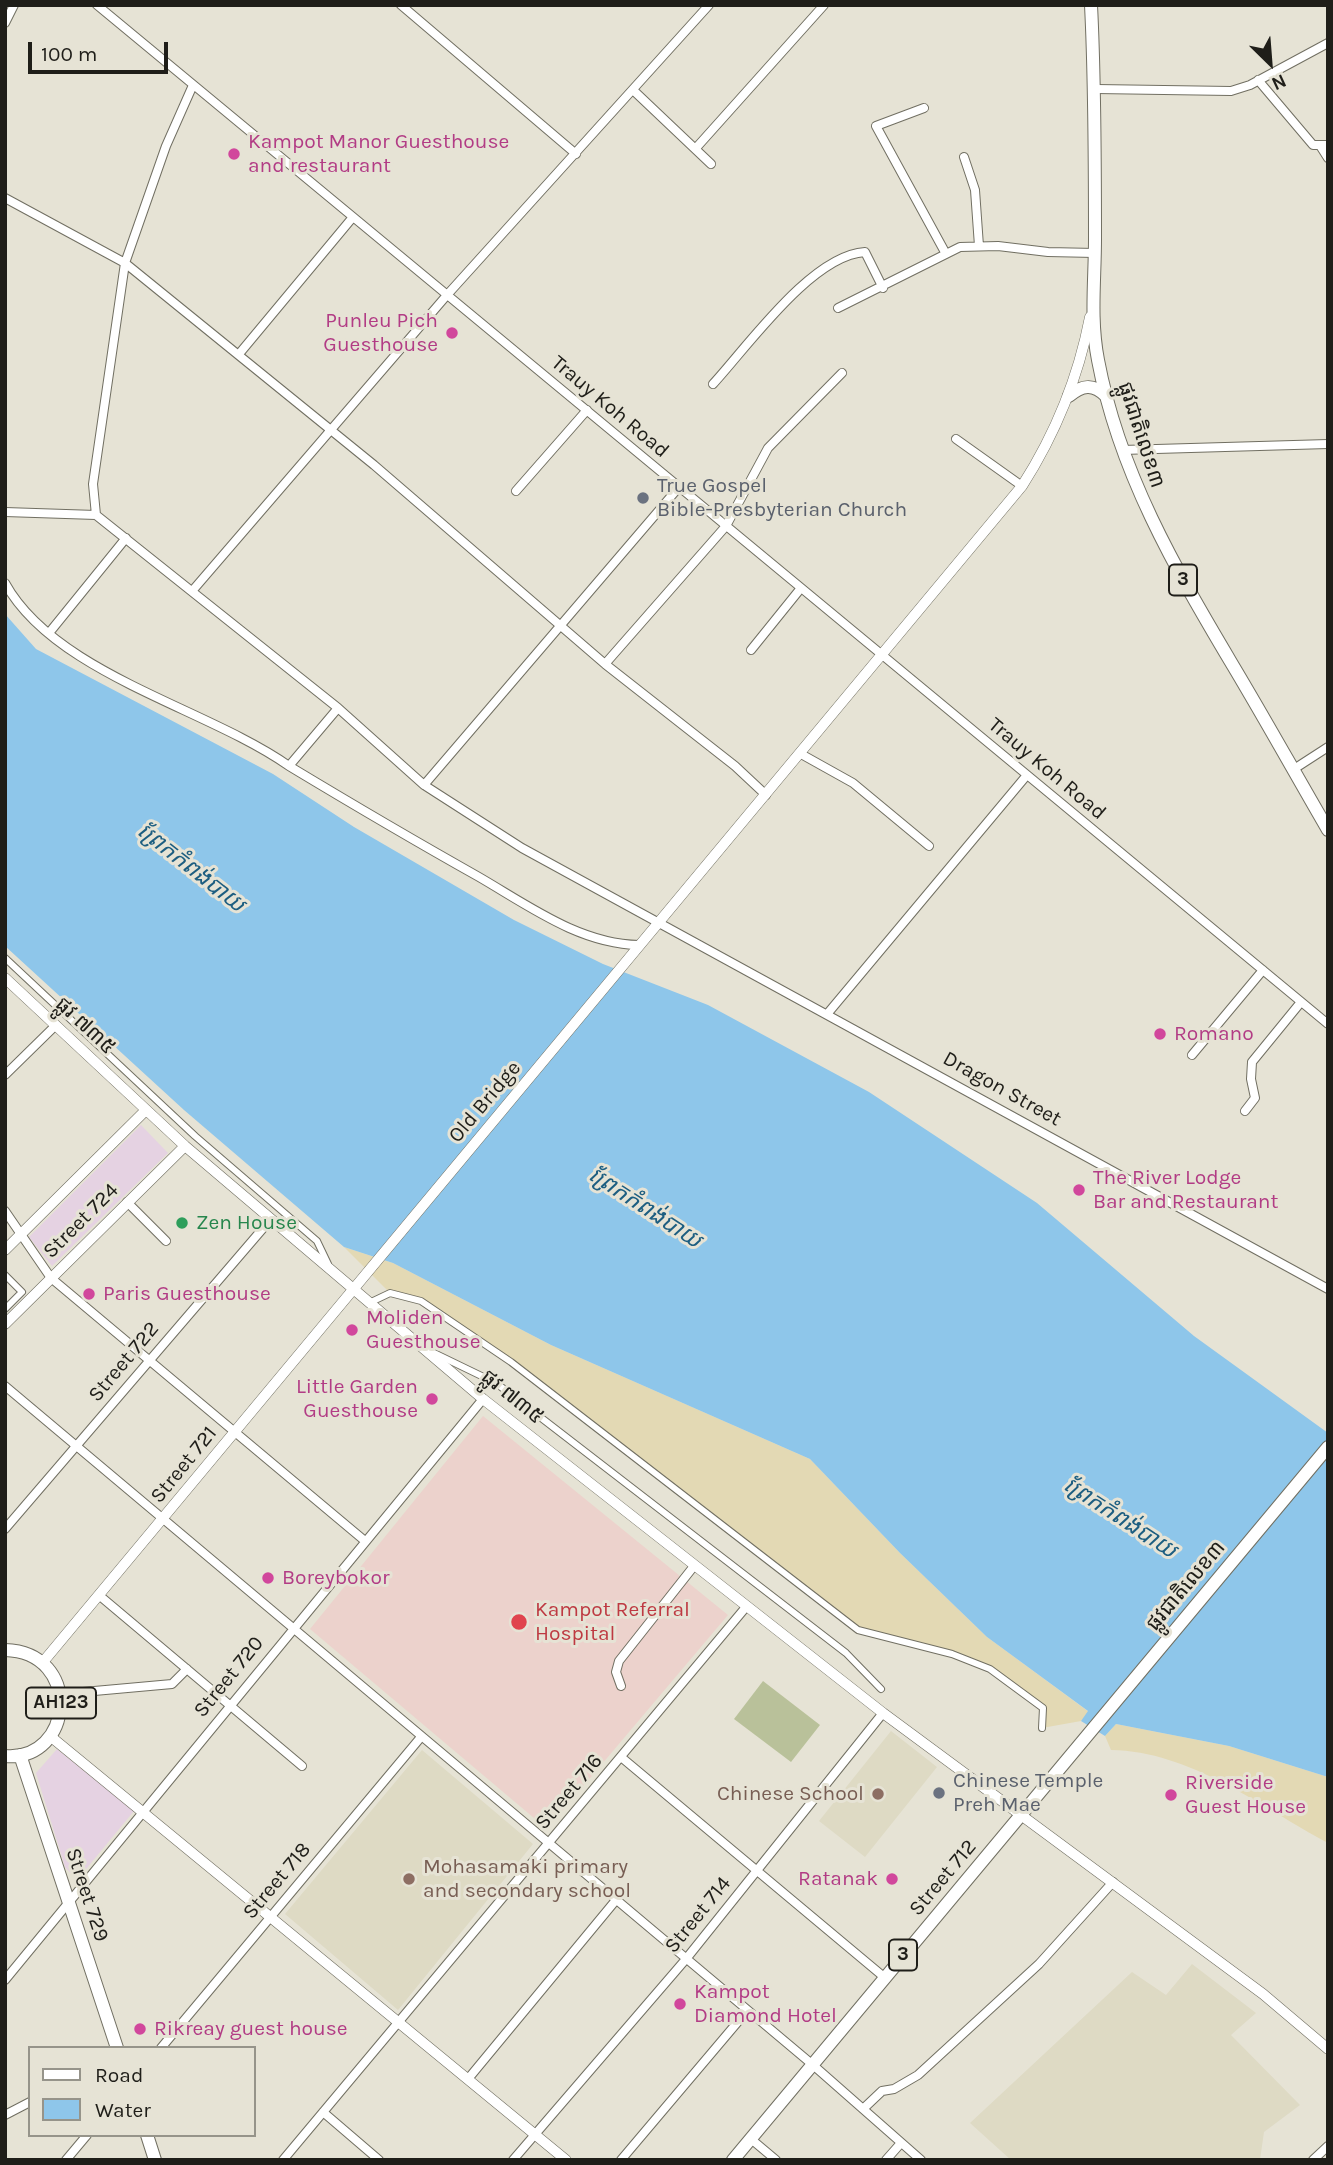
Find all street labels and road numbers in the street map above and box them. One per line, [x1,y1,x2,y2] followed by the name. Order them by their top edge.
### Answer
[546,350,674,464] street label: Trauy Koh Road
[1112,379,1170,491] street label: ផ្លូវជាតិលេខ៣
[1169,565,1197,596] road number: 3
[983,712,1111,826] street label: Trauy Koh Road
[50,992,120,1060] street label: ផ្លូវ ៧៣៥
[938,1046,1066,1132] street label: Dragon Street
[444,1056,526,1148] street label: Old Bridge
[38,1178,124,1264] street label: Street 724
[83,1317,165,1407] street label: Street 722
[476,1364,548,1430] street label: ផ្លូវ ៧៣៥
[145,1421,223,1509] street label: Street 721
[1141,1536,1231,1636] street label: ផ្លូវជាតិលេខ៣
[189,1631,269,1723] street label: Street 720
[26,1688,96,1718] road number: AH123
[530,1749,608,1835] street label: Street 716
[904,1835,982,1921] street label: Street 712
[238,1838,316,1924] street label: Street 718
[60,1845,114,1945] street label: Street 729
[660,1872,736,1958] street label: Street 714
[889,1940,917,1970] road number: 3

